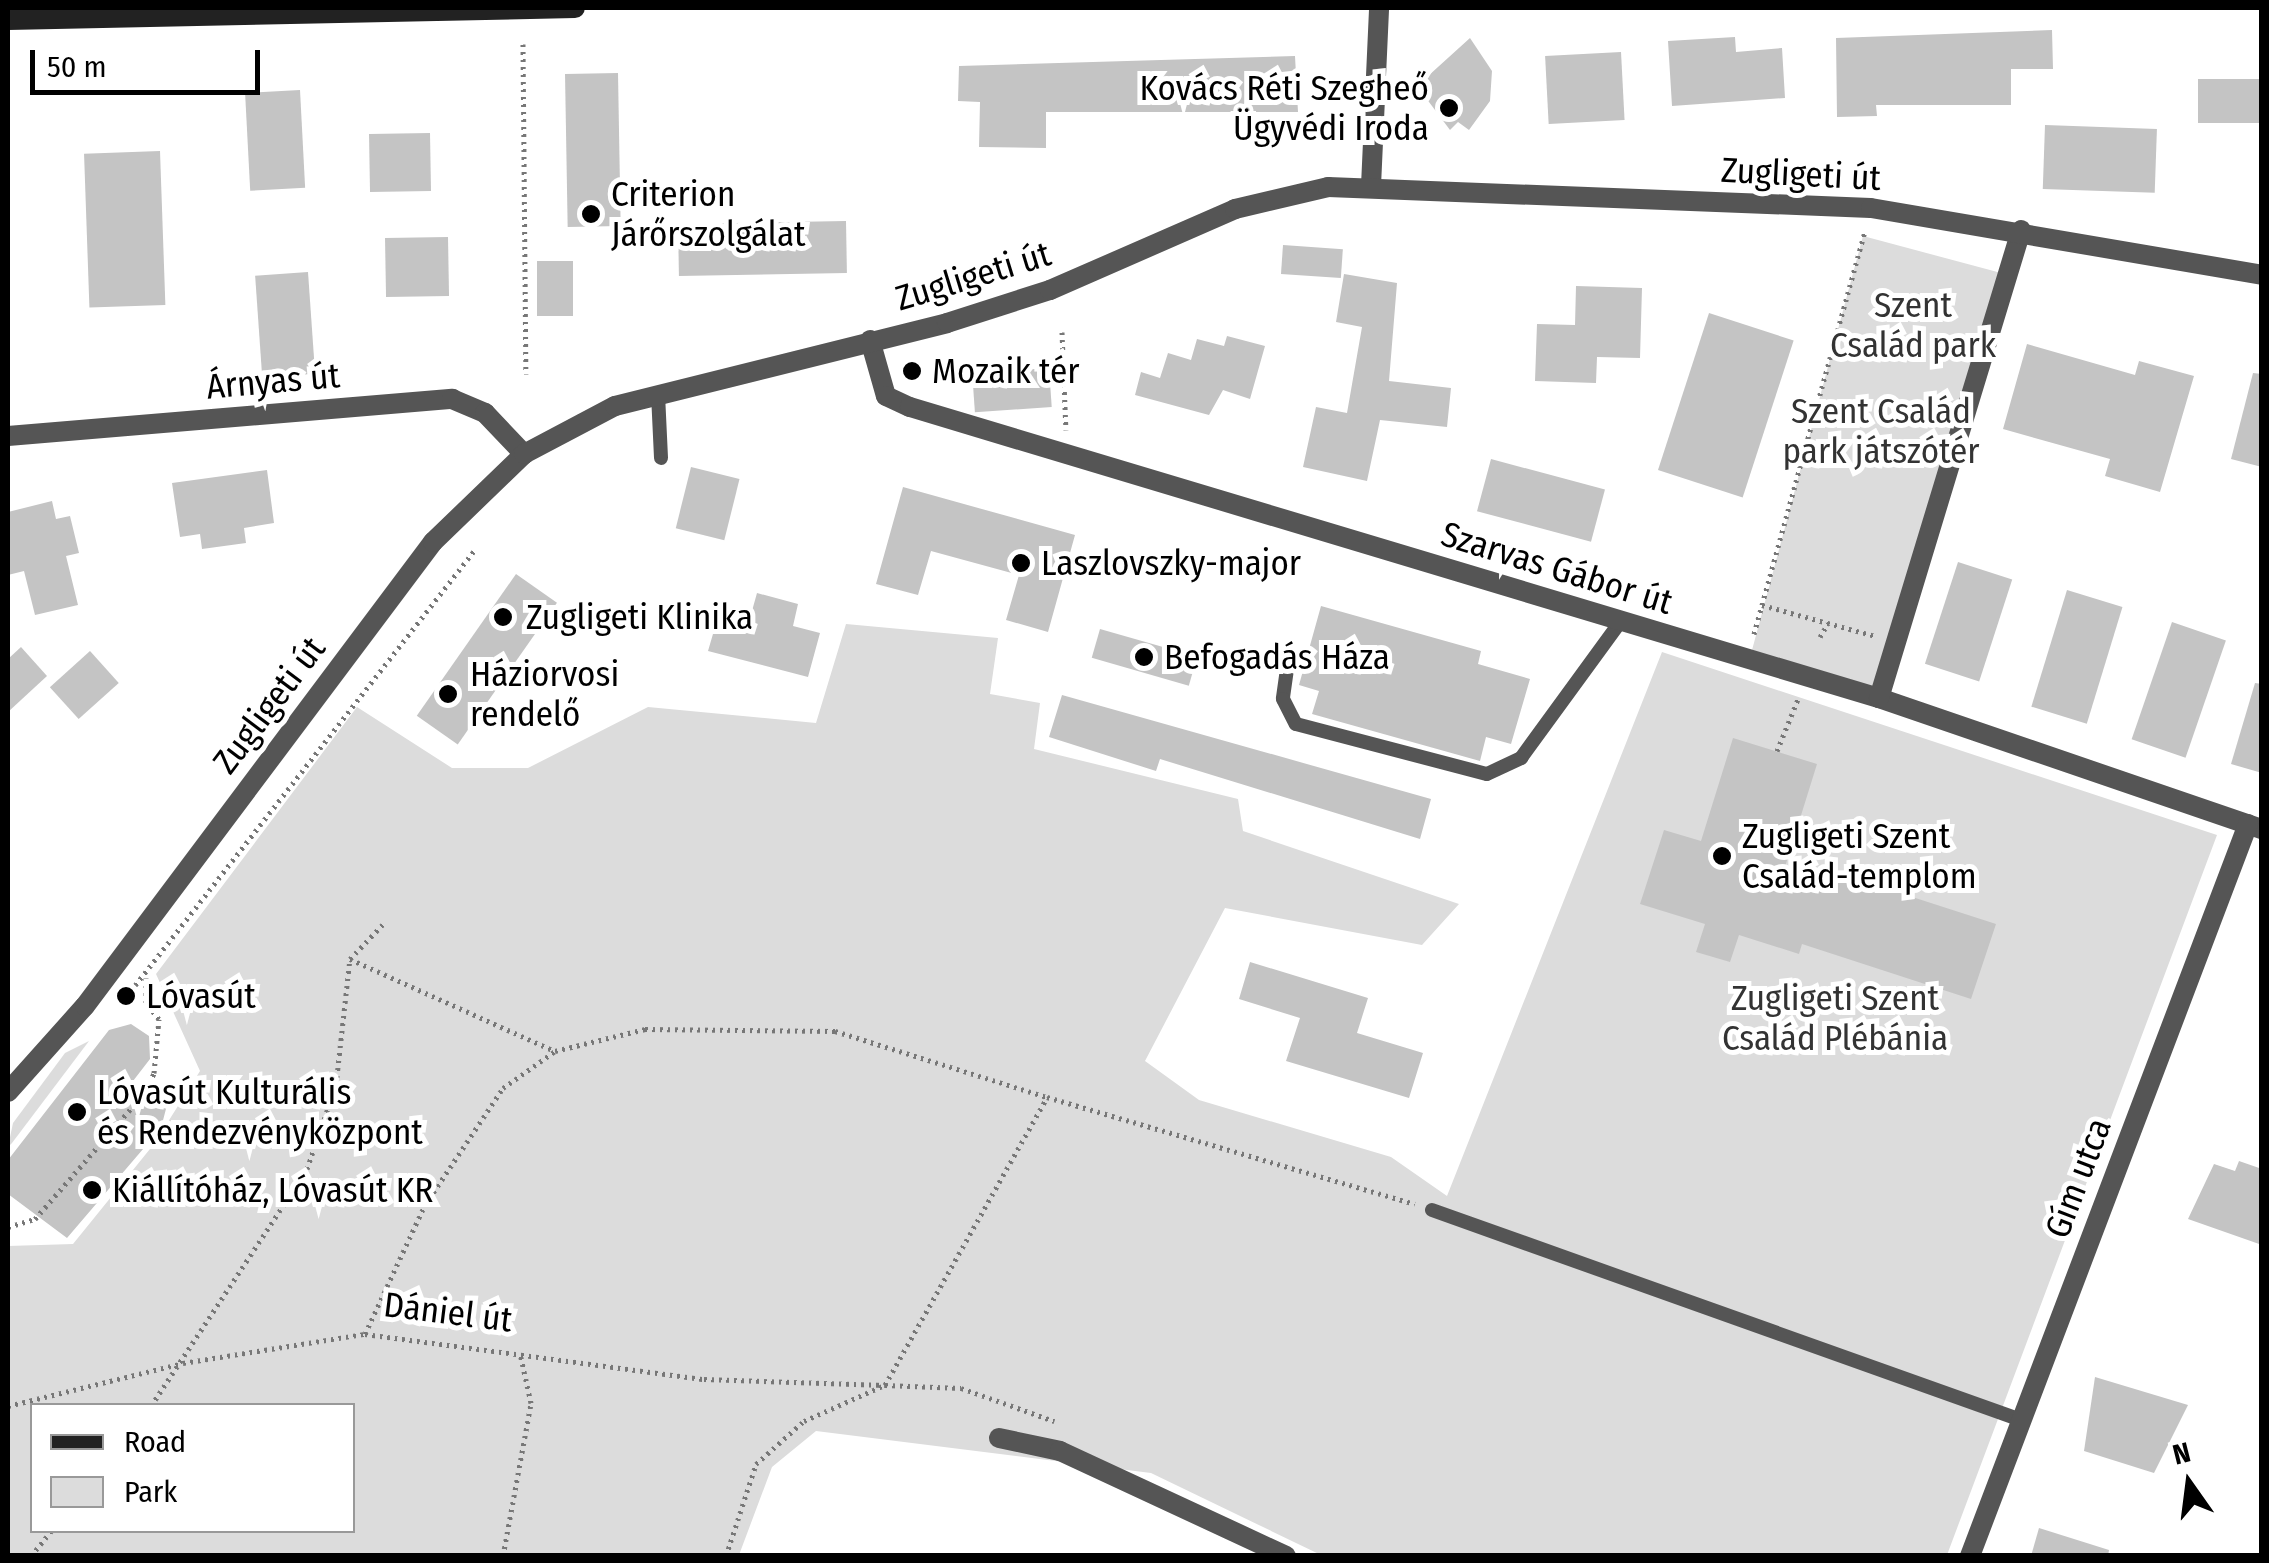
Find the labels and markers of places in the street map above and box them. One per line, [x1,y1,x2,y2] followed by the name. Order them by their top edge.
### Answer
[1140,67,1429,149] place label: Kovács Réti Szegheő Ügyvédi Iroda
[1438,97,1460,119] marker: Kovács Réti Szegheő Ügyvédi Iroda
[611,173,805,255] place label: Criterion Járőrszolgálat
[580,203,602,225] marker: Criterion Járőrszolgálat
[932,350,1079,392] place label: Mozaik tér
[901,360,923,382] marker: Mozaik tér
[1041,542,1301,584] place label: Laszlovszky-major
[1010,552,1032,574] marker: Laszlovszky-major
[526,596,753,638] place label: Zugligeti Klinika
[490,604,516,630] marker: Zugligeti Klinika
[1164,636,1390,678] place label: Befogadás Háza
[1133,646,1155,668] marker: Befogadás Háza
[470,653,619,735] place label: Háziorvosi rendelő
[435,681,461,707] marker: Háziorvosi rendelő
[1742,815,1977,897] place label: Zugligeti Szent Család-templom
[1711,845,1733,867] marker: Zugligeti Szent Család-templom
[146,975,256,1017] place label: Lóvasút
[115,985,137,1007] marker: Lóvasút
[97,1071,423,1153] place label: Lóvasút Kulturális és Rendezvényközpont
[66,1101,88,1123] marker: Lóvasút Kulturális és Rendezvényközpont
[112,1169,433,1211] place label: Kiállítóház, Lóvasút KR
[81,1179,103,1201] marker: Kiállítóház, Lóvasút KR

